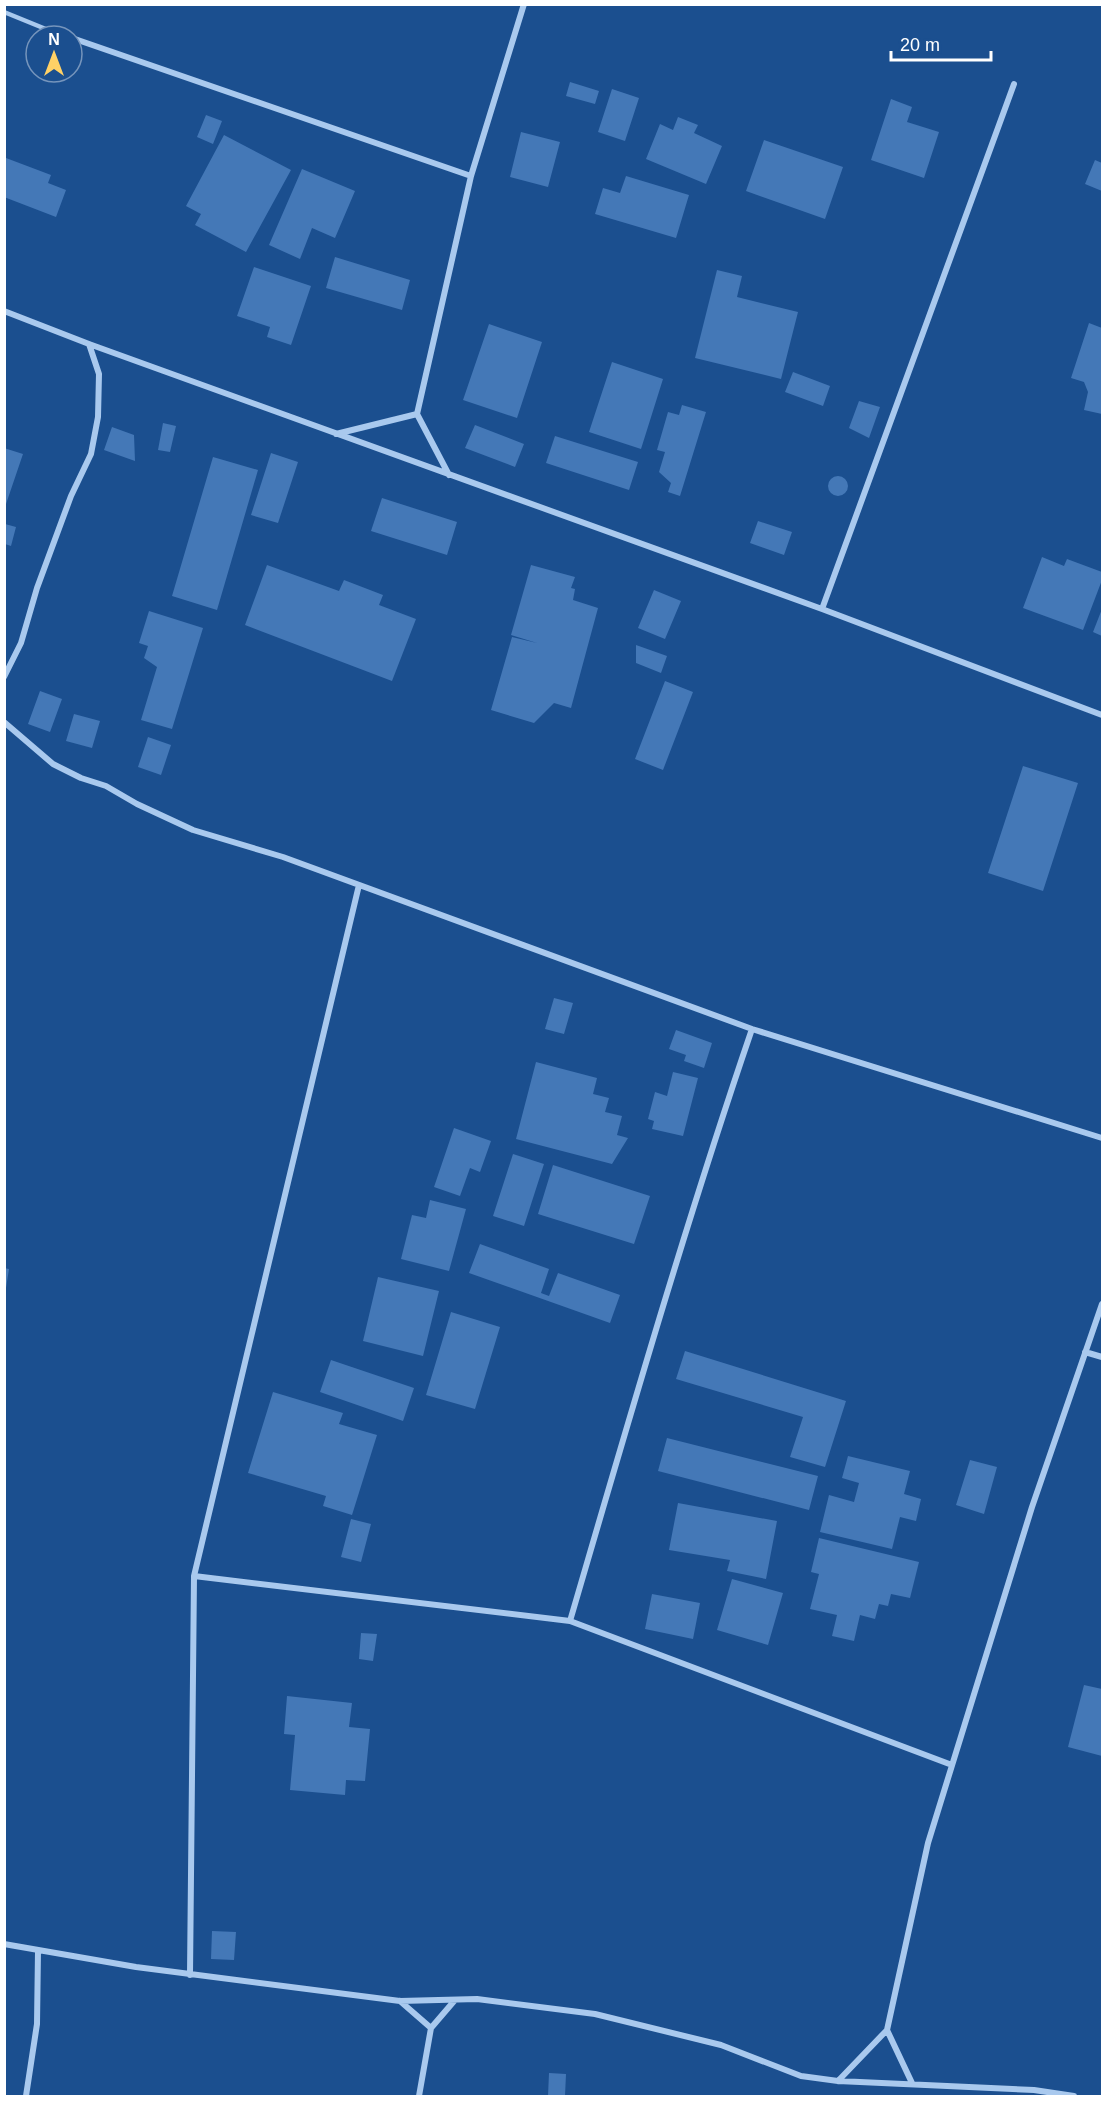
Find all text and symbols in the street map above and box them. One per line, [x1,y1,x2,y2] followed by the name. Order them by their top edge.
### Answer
[24,24,84,84] north arrow
[891,24,992,62] scale bar
[48,31,60,48] text: N
[900,35,940,55] text: 20 m

